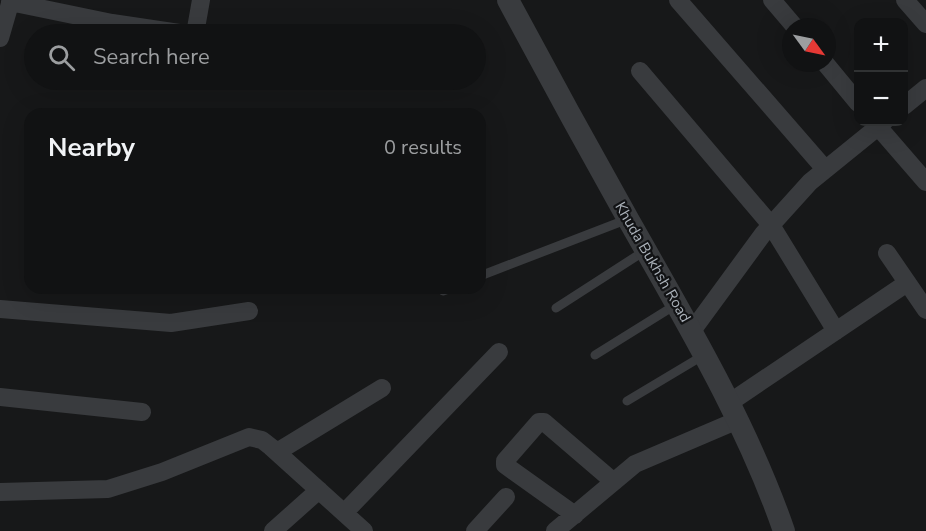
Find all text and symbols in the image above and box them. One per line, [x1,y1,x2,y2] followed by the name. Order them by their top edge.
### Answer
[782,18,836,72] north arrow
[854,18,908,126] map controls
[854,18,908,72] button: +
[24,24,486,90] search box
[45,41,78,74] icon: search
[93,42,210,72] text: Search here
[854,72,908,126] button: −
[48,130,135,165] text: Nearby
[384,134,462,161] text: 0 results
[610,198,696,326] street label: Khuda Bukhsh Road

